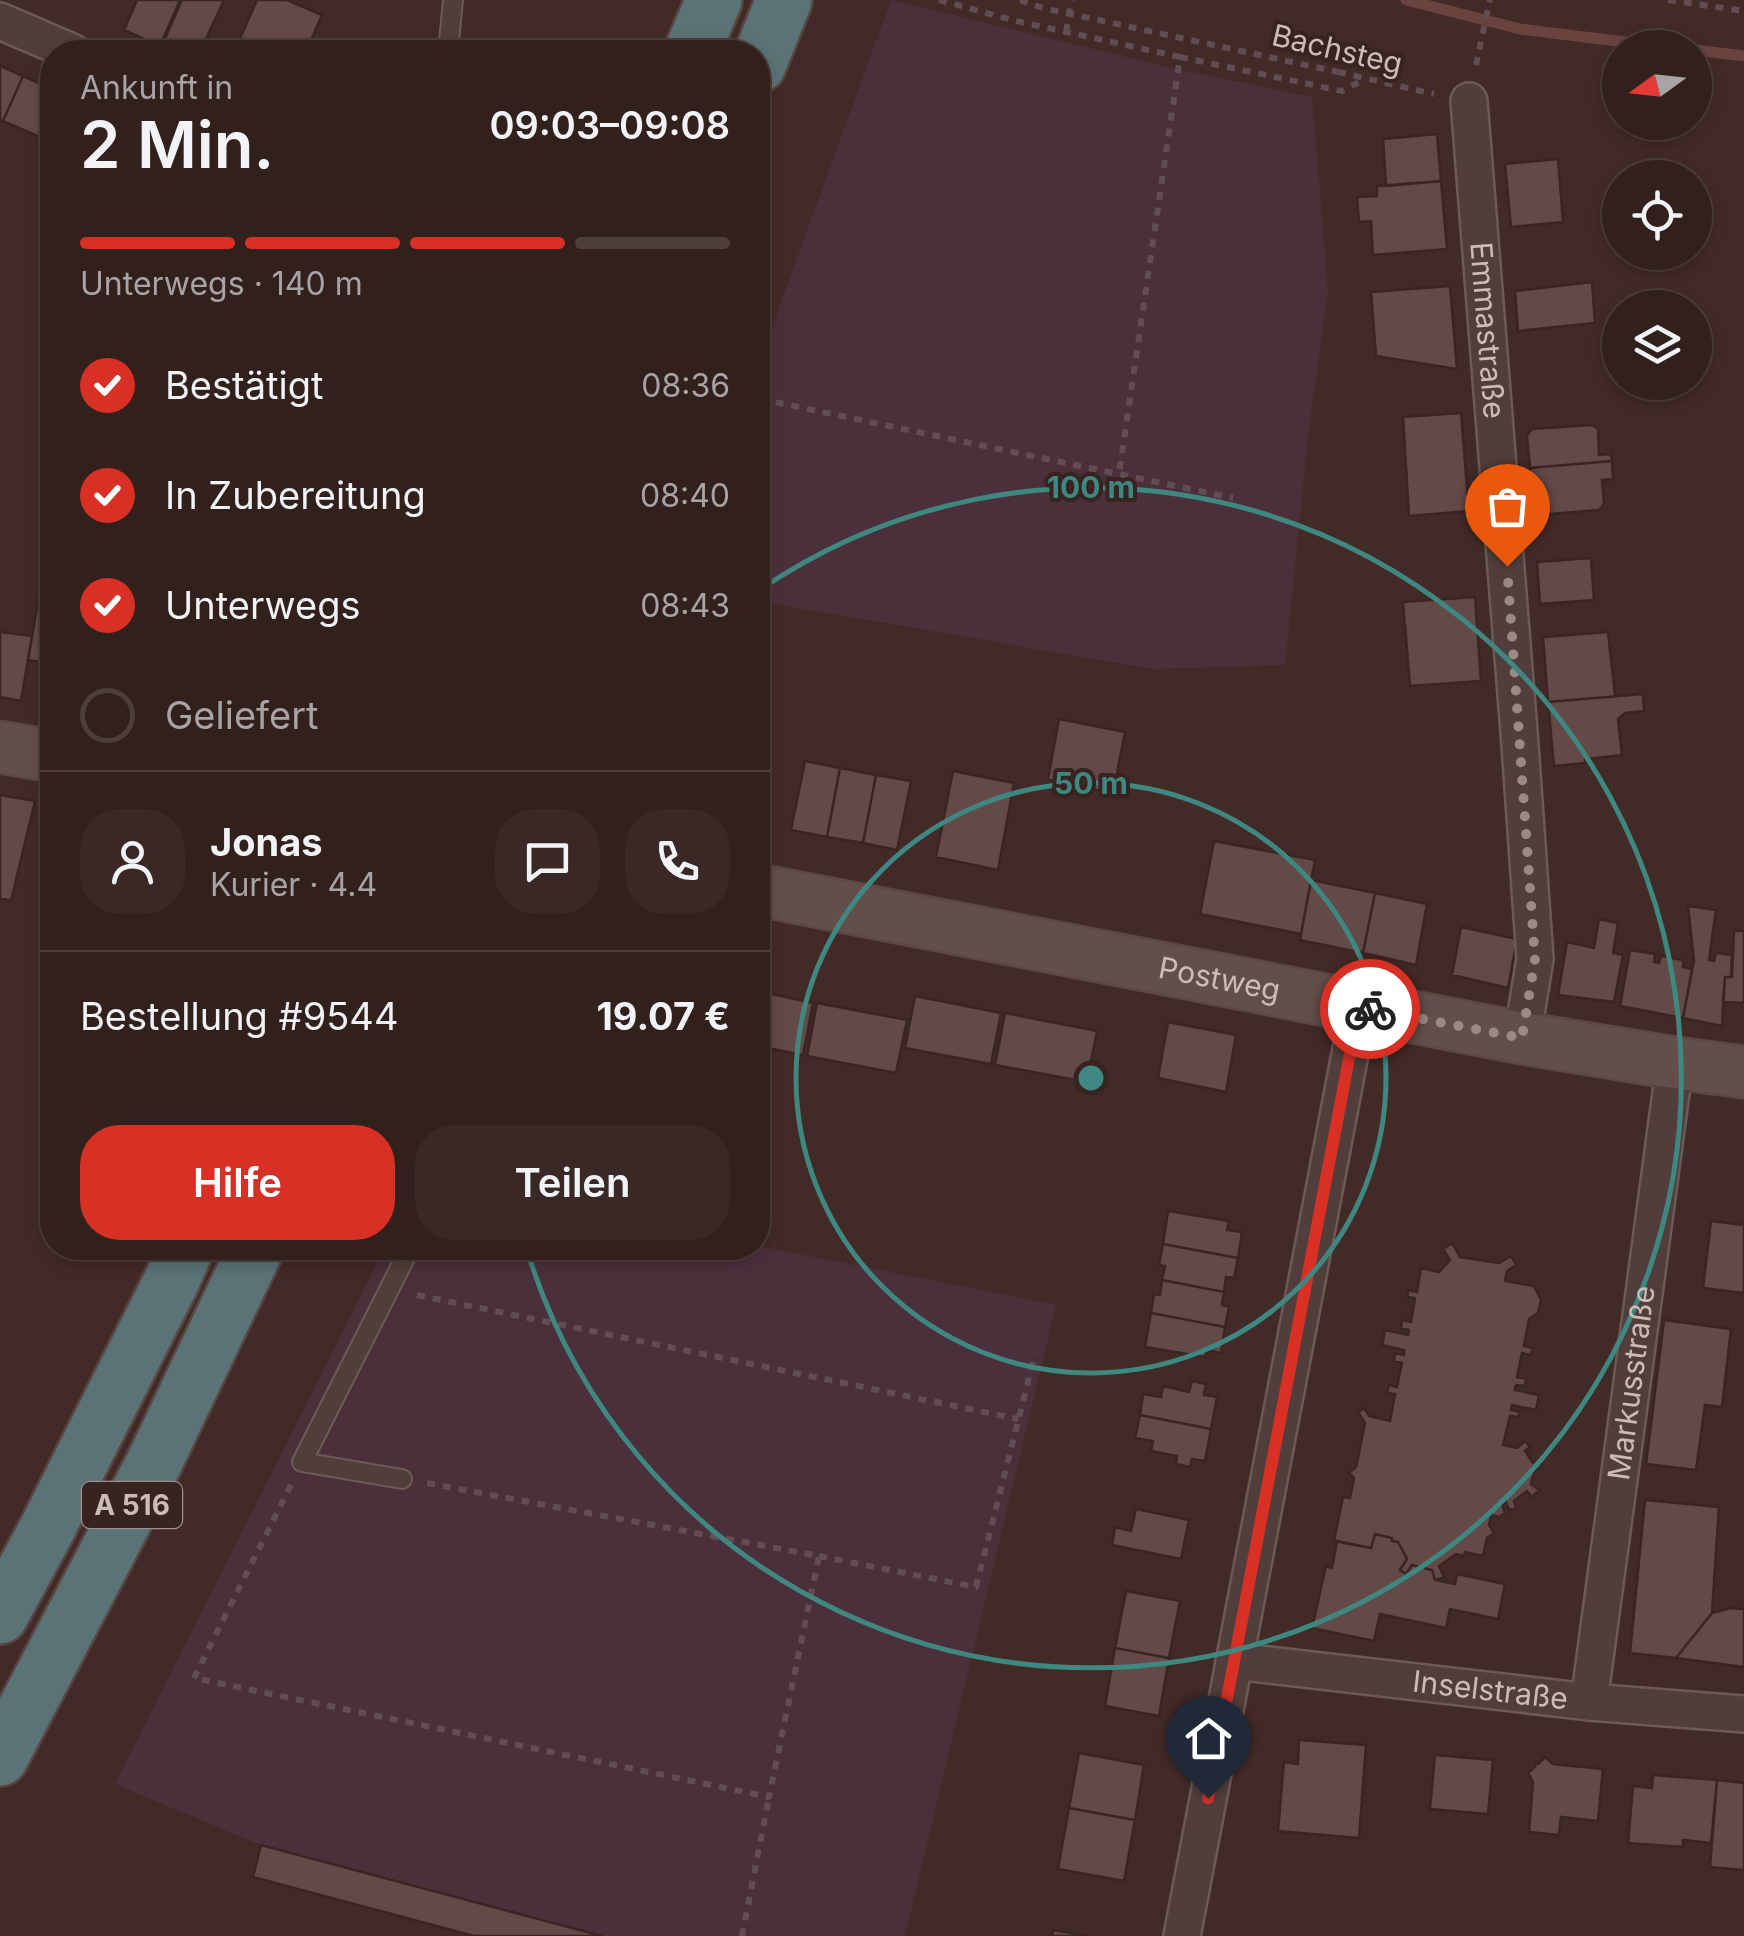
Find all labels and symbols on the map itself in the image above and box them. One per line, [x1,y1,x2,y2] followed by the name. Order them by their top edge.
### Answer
[1269,17,1406,81] street label: Bachsteg
[1602,30,1712,140] north arrow
[1463,240,1513,420] street label: Emmastraße
[1465,464,1550,567] pin
[1047,469,1135,505] text: 100 m
[1054,765,1128,801] text: 50 m
[1156,949,1283,1008] street label: Postweg
[1320,959,1420,1059] courier
[1073,1060,1109,1096] centre of rings
[1600,1283,1662,1482] street label: Markusstraße
[82,1482,182,1528] road number: A 516
[1411,1663,1570,1716] street label: Inselstraße
[1166,1696,1251,1799] pin

